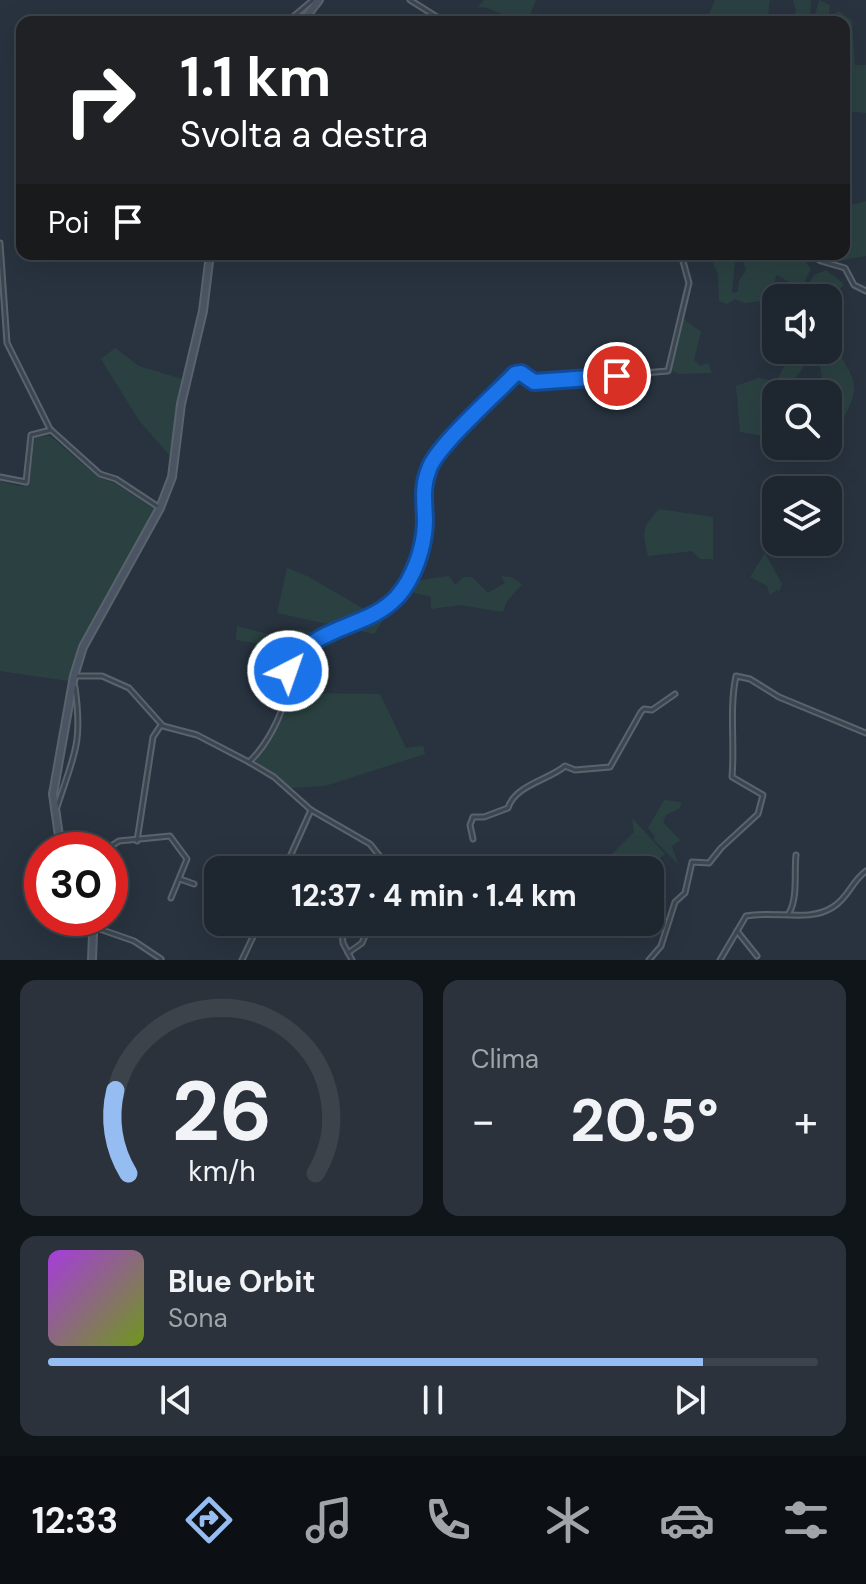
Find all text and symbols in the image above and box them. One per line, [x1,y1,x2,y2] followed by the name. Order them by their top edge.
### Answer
[180,40,331,113] text: 1.1 km
[48,48,152,152] icon: right
[180,111,428,158] text: Svolta a destra
[106,200,150,244] icon: arrive
[48,203,90,242] text: Poi
[762,284,842,556] map controls
[762,284,842,364] button: sound
[583,342,651,410] pin
[595,354,639,398] icon: arrive
[762,380,842,460] button: search
[762,476,842,556] button: layers
[246,629,330,713] position arrow
[24,832,128,936] speed limit sign: 30
[291,876,577,915] text: 12:37 · 4 min · 1.4 km
[471,1042,539,1076] text: Clima
[171,1057,272,1166] text: 26
[570,1081,719,1160] text: 20.5°
[471,1092,495,1150] text: −
[794,1092,818,1150] text: +
[188,1153,255,1190] text: km/h
[168,1262,315,1301] text: Blue Orbit
[168,1301,228,1335] text: Sona
[154,1378,198,1422] icon: previous
[411,1378,455,1422] icon: pause
[668,1378,712,1422] icon: next
[181,1492,237,1548] icon: directions
[301,1492,357,1548] icon: music
[420,1492,476,1548] icon: phone
[540,1492,596,1548] icon: climate
[659,1492,715,1548] icon: car
[778,1492,834,1548] icon: filters
[32,1497,118,1544] text: 12:33

